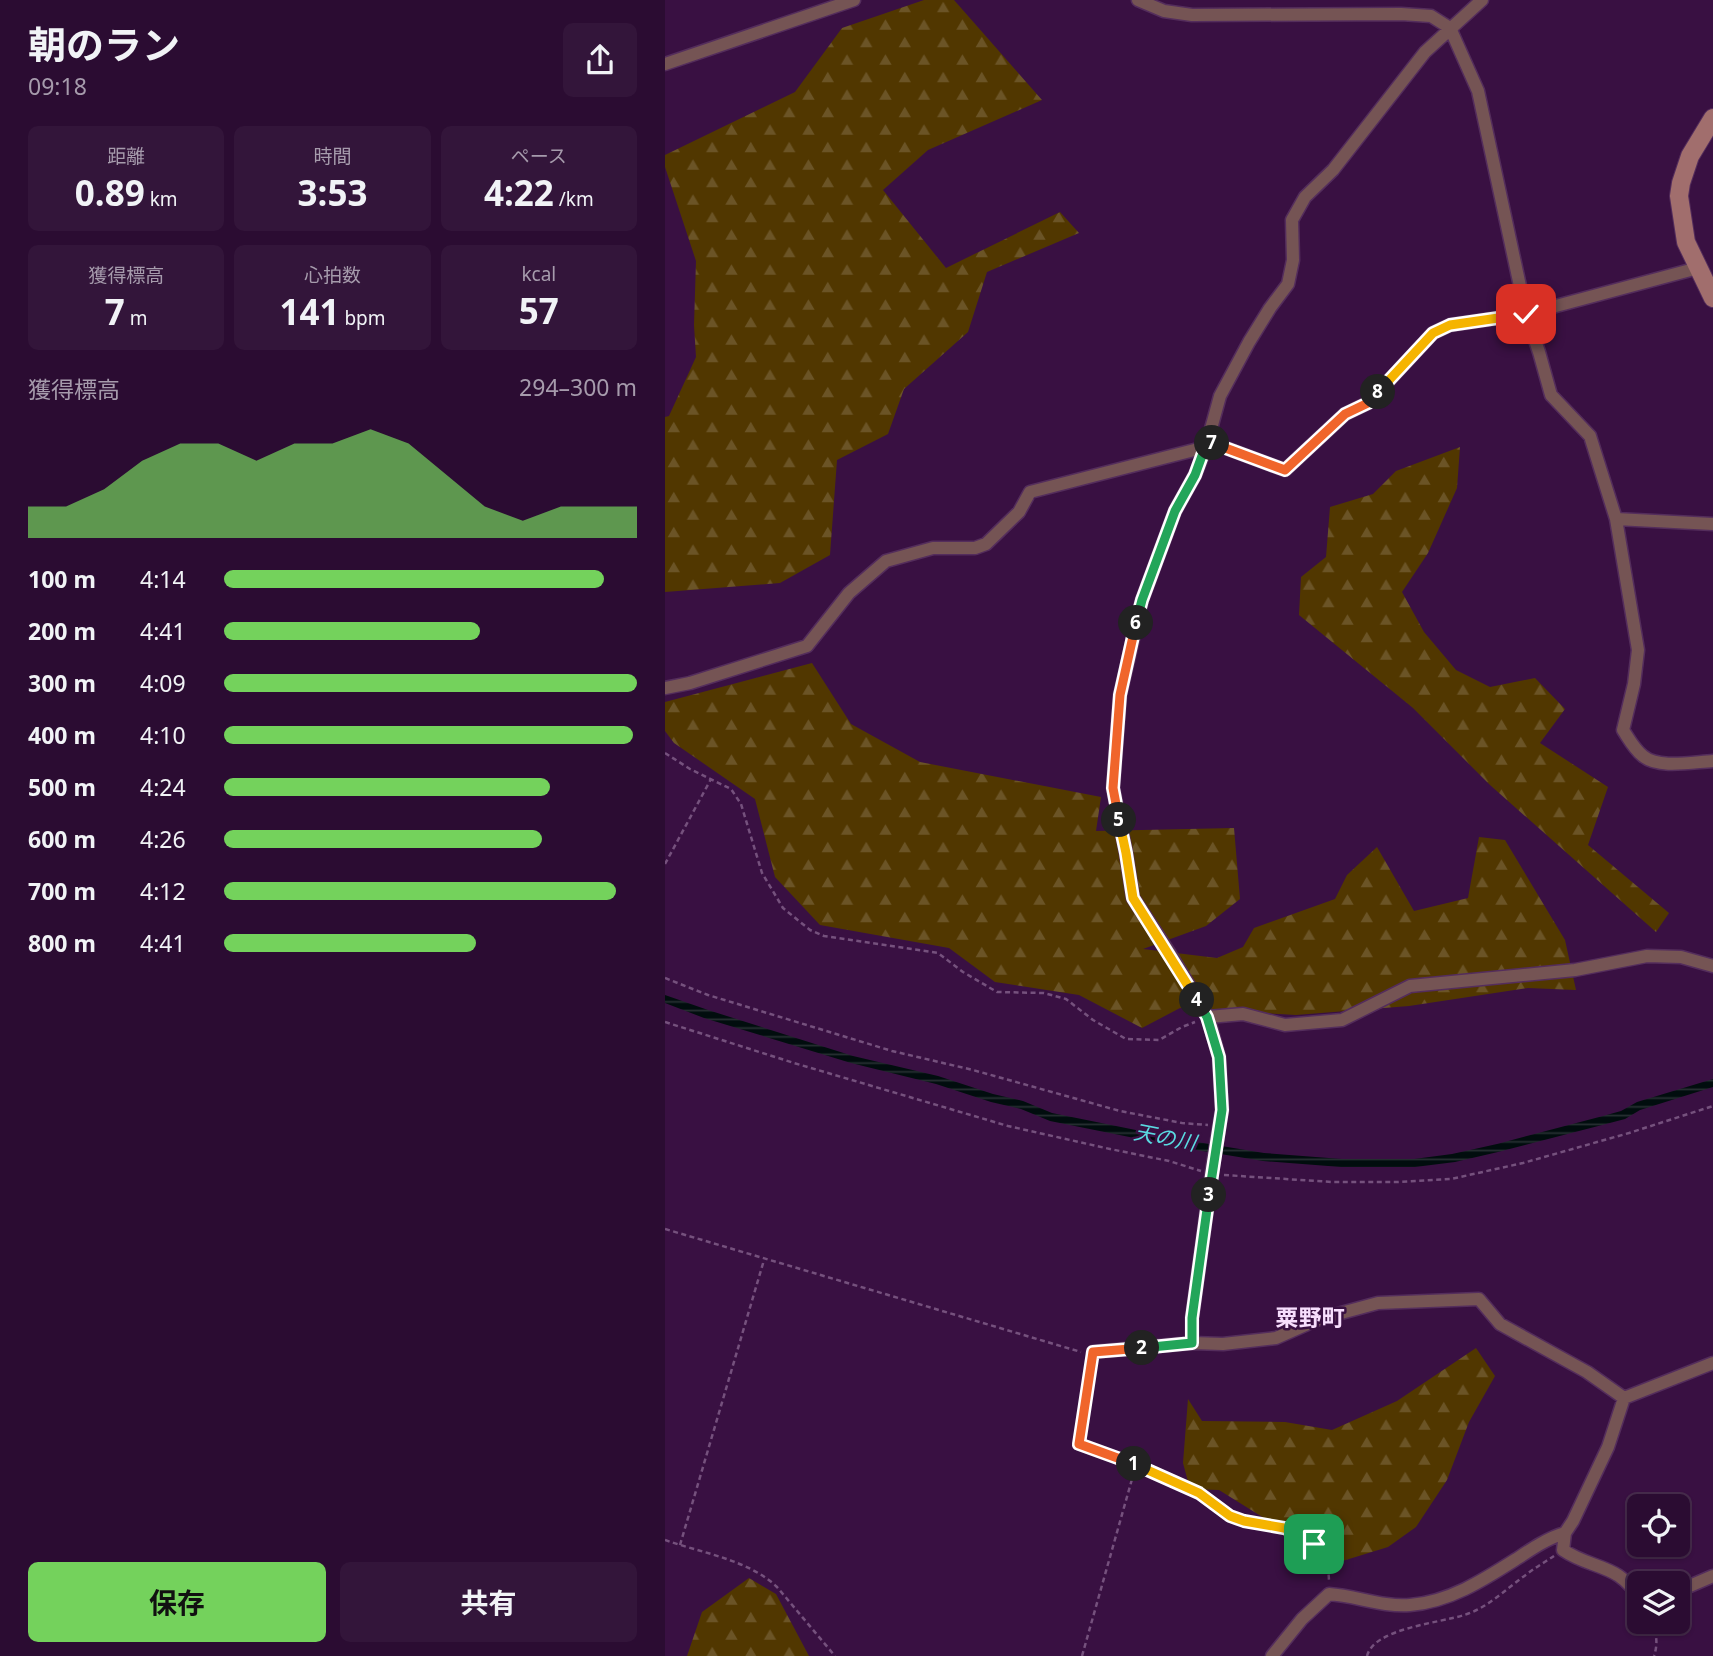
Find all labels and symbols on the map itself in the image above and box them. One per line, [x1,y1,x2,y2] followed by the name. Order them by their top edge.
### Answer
[1496,284,1556,344] pin
[1361,374,1395,410] pin: 8
[1195,426,1229,460] pin: 7
[1119,606,1154,640] pin: 6
[1101,802,1137,838] pin: 5
[1179,982,1215,1018] pin: 4
[1132,1117,1201,1157] water label: 天の川
[1191,1178,1227,1212] pin: 3
[1276,1301,1345,1333] district label: 粟野町
[1125,1330,1159,1366] pin: 2
[1117,1446,1151,1482] pin: 1
[1284,1514,1344,1574] pin

